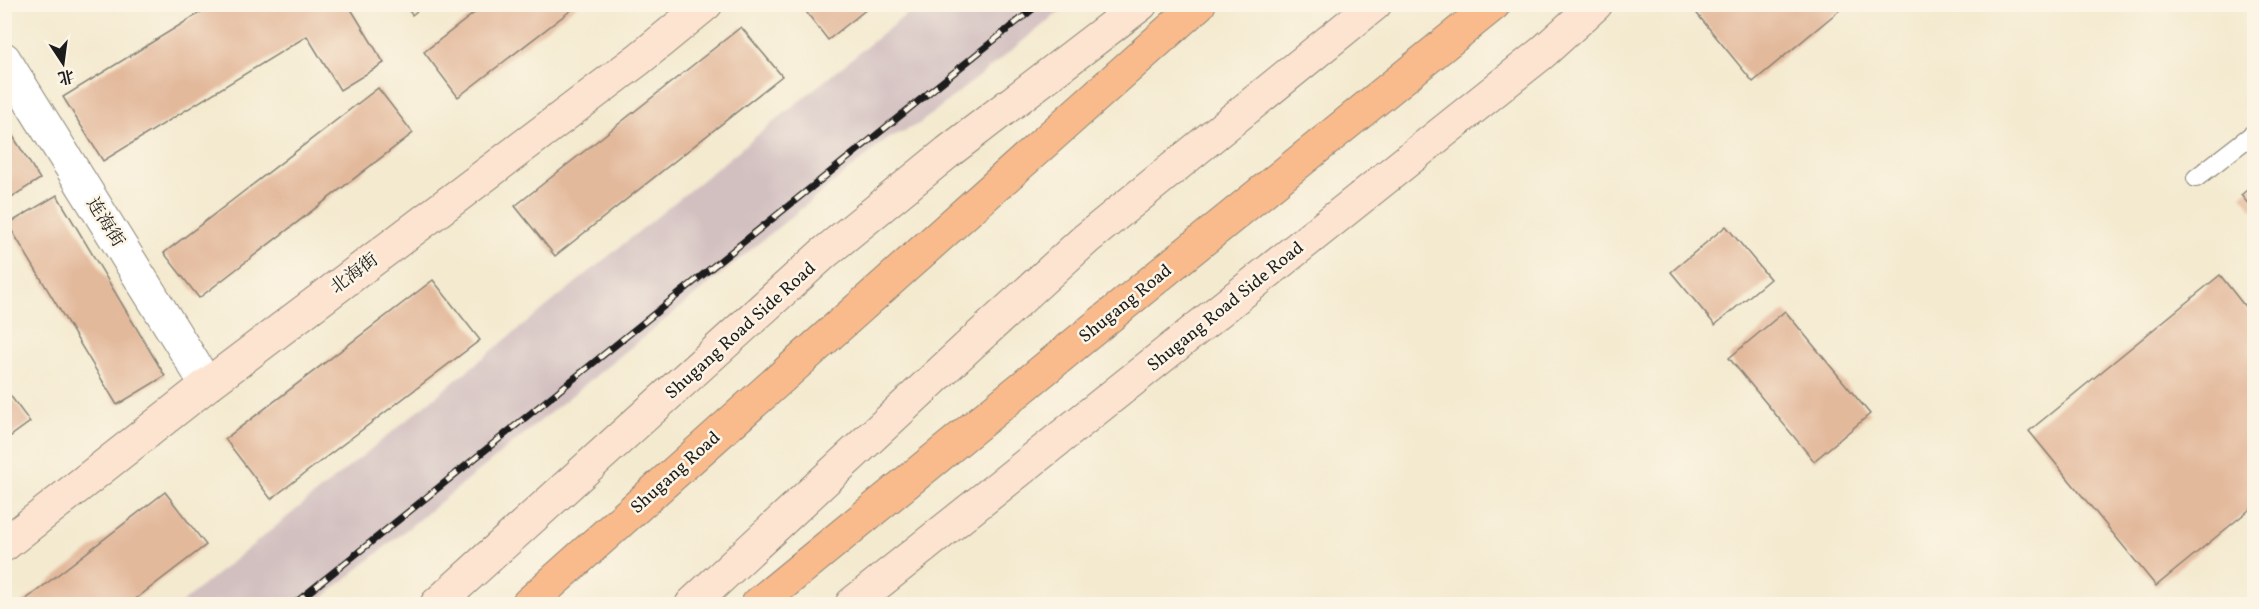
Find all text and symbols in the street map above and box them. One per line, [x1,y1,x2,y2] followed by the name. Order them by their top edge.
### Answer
[33,33,93,93] north arrow
[56,63,76,88] text: 北
[80,193,130,252] street label: 连海街
[1142,236,1310,378] street label: Shugang Road Side Road
[326,248,384,300] street label: 北海街
[660,257,822,406] street label: Shugang Road Side Road
[1074,259,1178,349] street label: Shugang Road
[626,426,726,520] street label: Shugang Road

